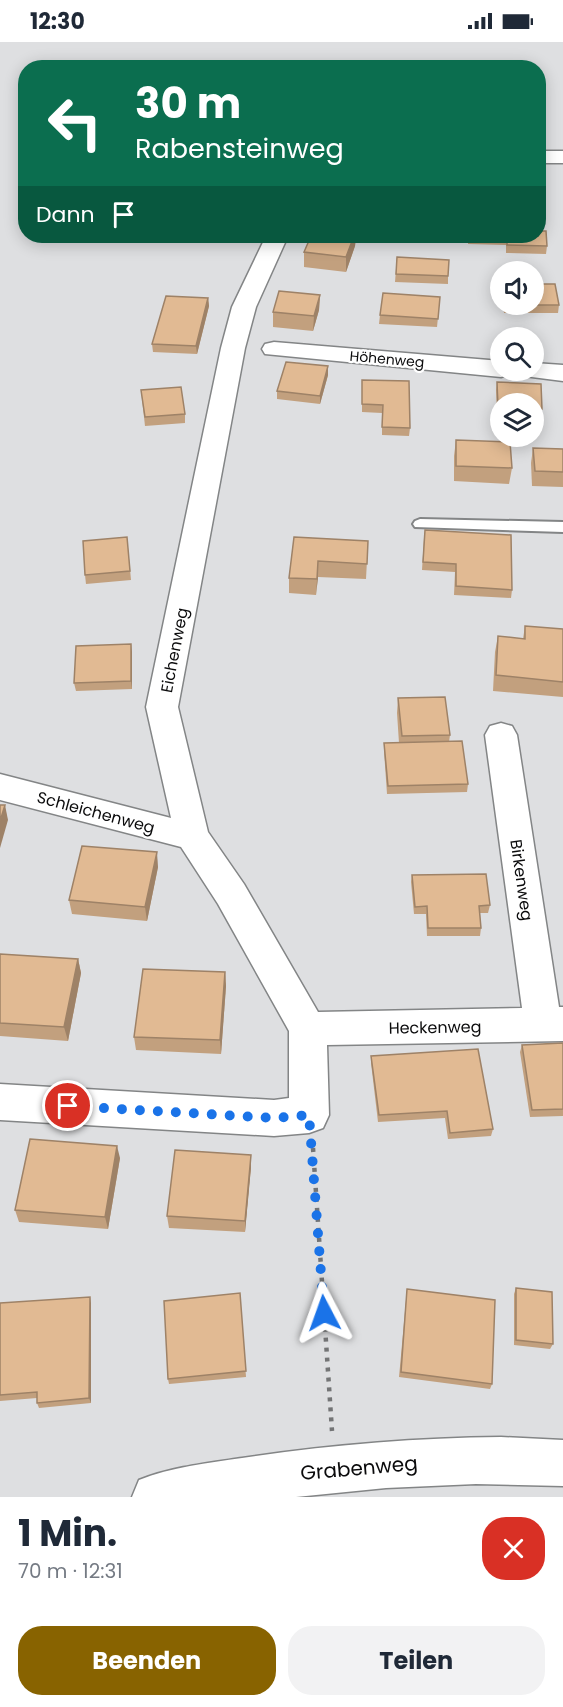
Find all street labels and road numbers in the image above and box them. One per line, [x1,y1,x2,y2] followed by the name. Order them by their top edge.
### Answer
[349,346,425,372] street label: Höhenweg
[155,606,194,695] street label: Eichenweg
[34,786,157,839] street label: Schleichenweg
[504,838,539,922] street label: Birkenweg
[388,1015,482,1040] street label: Heckenweg
[299,1449,419,1487] street label: Grabenweg

